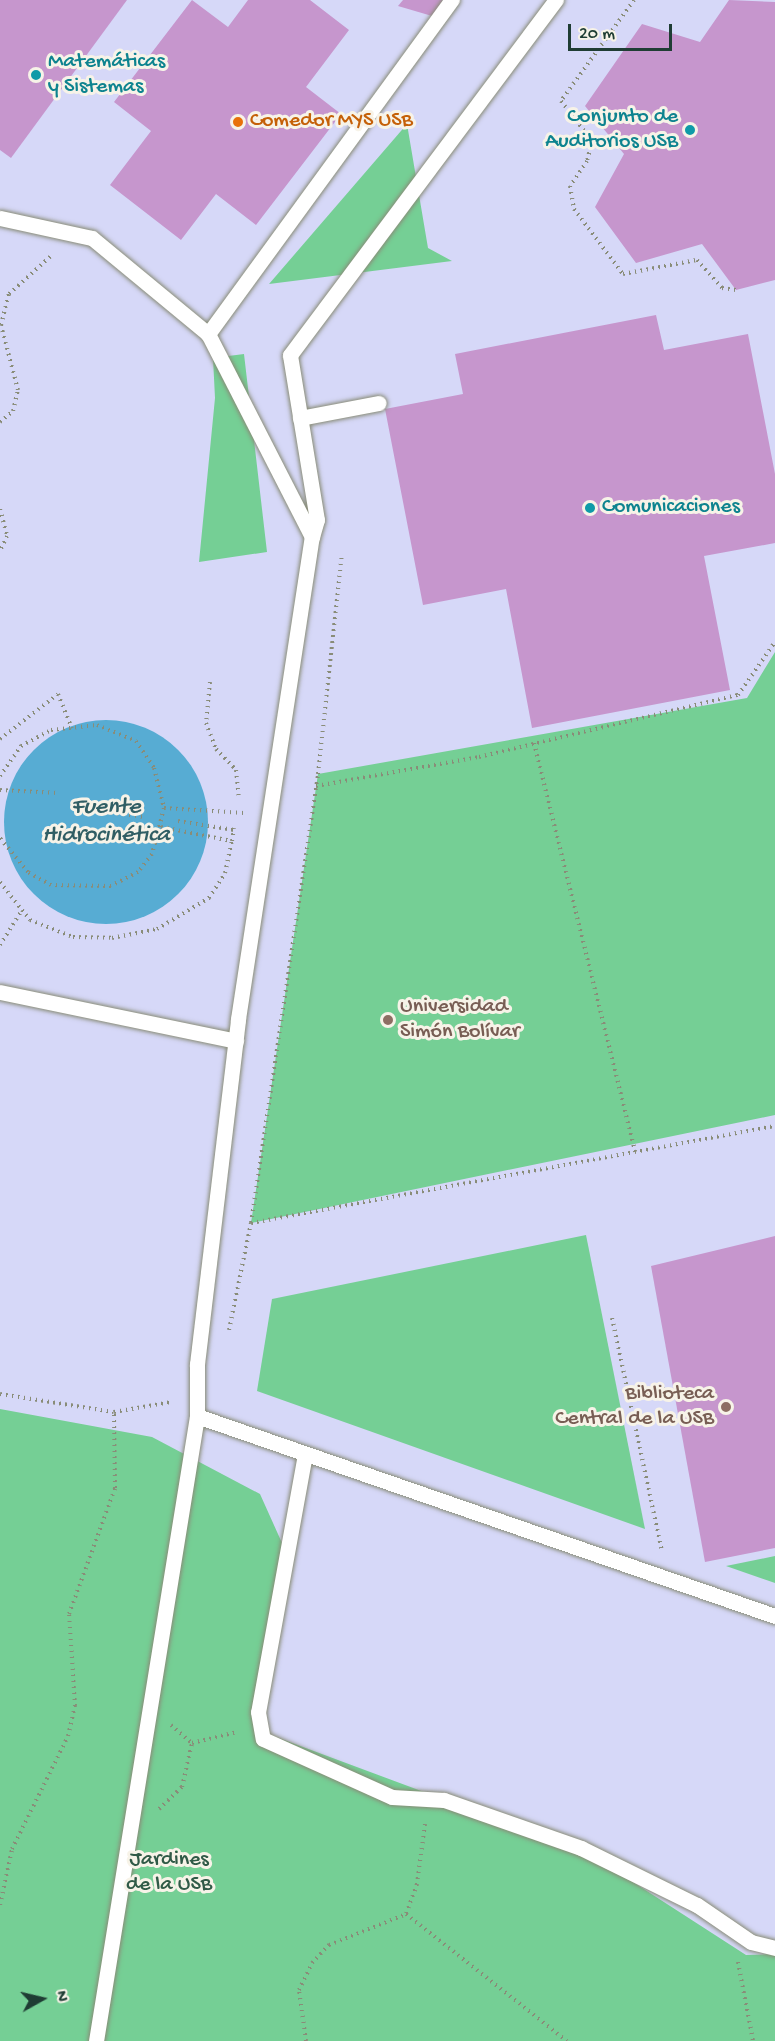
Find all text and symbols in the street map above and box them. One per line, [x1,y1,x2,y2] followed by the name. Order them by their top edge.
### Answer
[571,12,674,50] scale bar
[579,24,615,45] text: 20 m
[48,49,165,100] place label: Matemáticas y Sistemas
[29,68,43,82] marker: Matemáticas y Sistemas
[545,104,678,156] place label: Conjunto de Auditorios USB
[250,109,413,135] place label: Comedor MYS USB
[231,115,245,129] marker: Comedor MYS USB
[683,123,697,137] marker: Conjunto de Auditorios USB
[602,495,740,521] place label: Comunicaciones
[583,501,597,515] marker: Comunicaciones
[42,794,170,850] water label: Fuente Hidrocinética
[400,994,520,1046] place label: Universidad Simón Bolívar
[381,1013,395,1027] marker: Universidad Simón Bolívar
[555,1381,714,1432] place label: Biblioteca Central de la USB
[719,1400,733,1414] marker: Biblioteca Central de la USB
[126,1847,212,1898] park label: Jardines de la USB
[12,1969,72,2029] north arrow
[50,1990,70,2003] text: N

